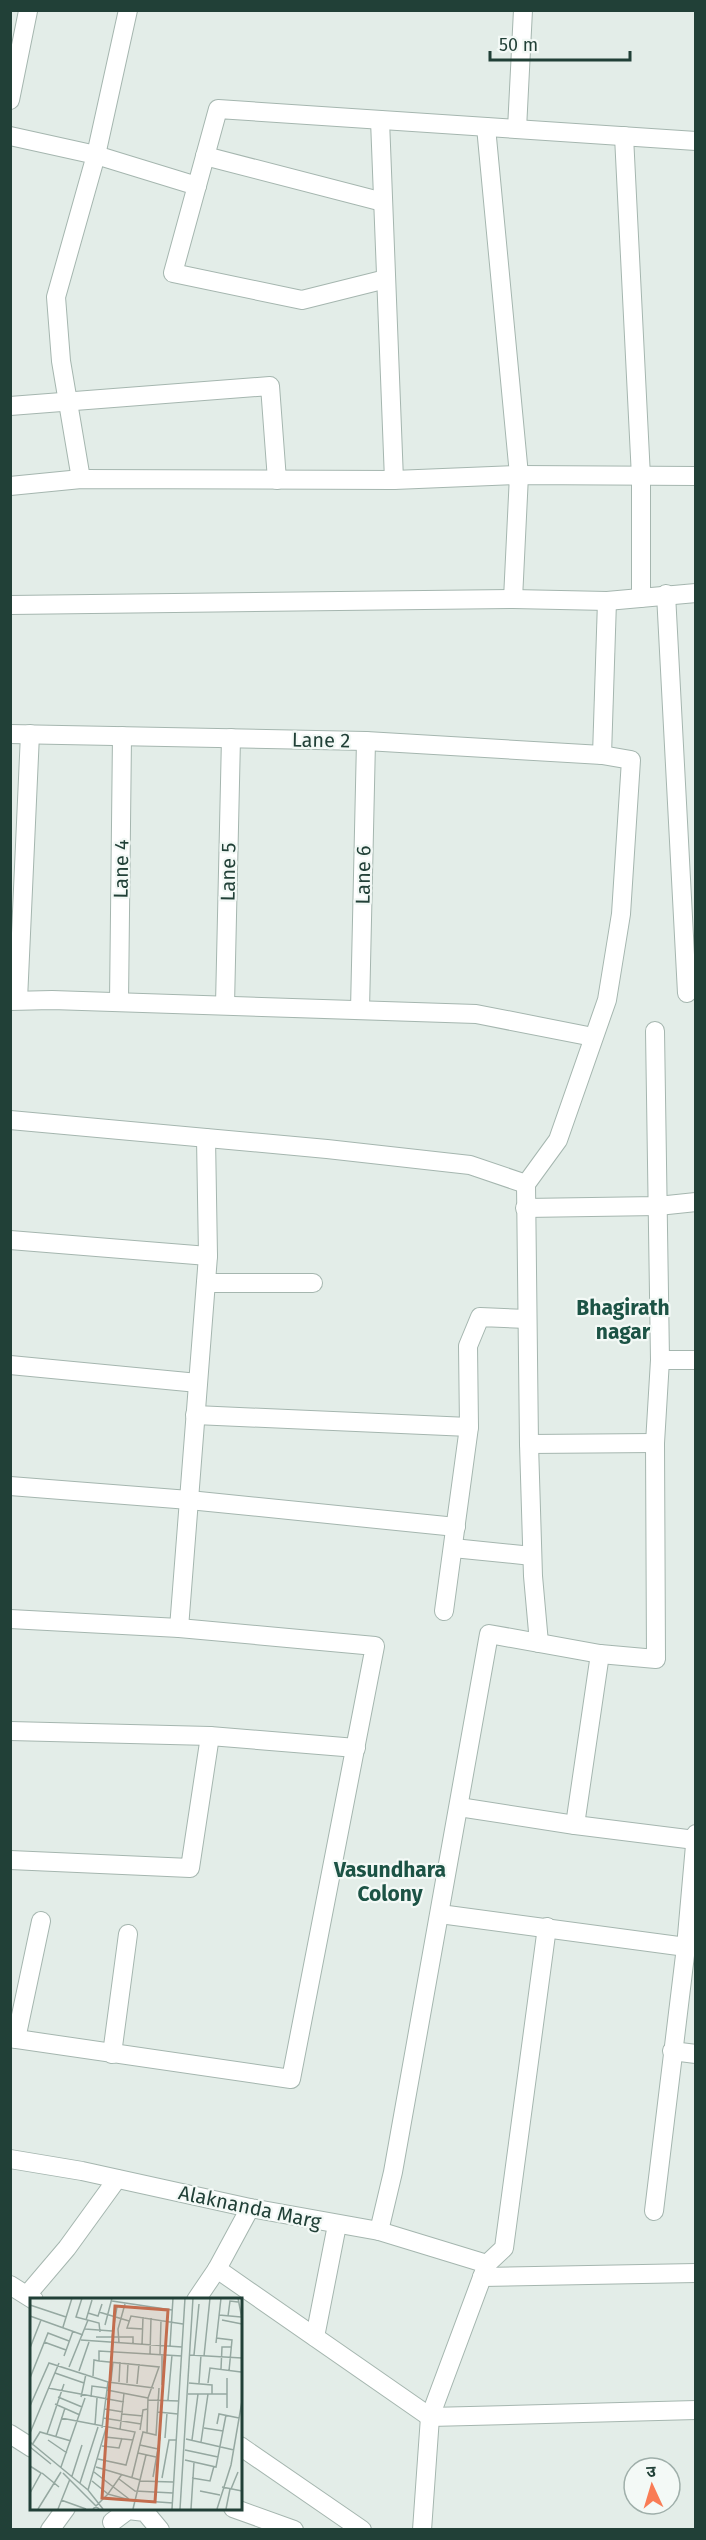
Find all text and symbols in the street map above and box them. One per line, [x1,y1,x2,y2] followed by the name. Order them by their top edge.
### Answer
[490,24,630,62] scale bar
[499,34,538,56] text: 50 m
[292,727,350,753] street label: Lane 2
[108,839,134,899] street label: Lane 4
[215,842,241,902] street label: Lane 5
[350,845,376,905] street label: Lane 6
[576,1295,670,1345] district label: Bhagirath nagar
[333,1857,446,1907] district label: Vasundhara Colony
[177,2180,324,2234] street label: Alaknanda Marg
[30,2298,242,2510] inset map
[622,2456,682,2516] north arrow
[646,2462,657,2481] text: उ

